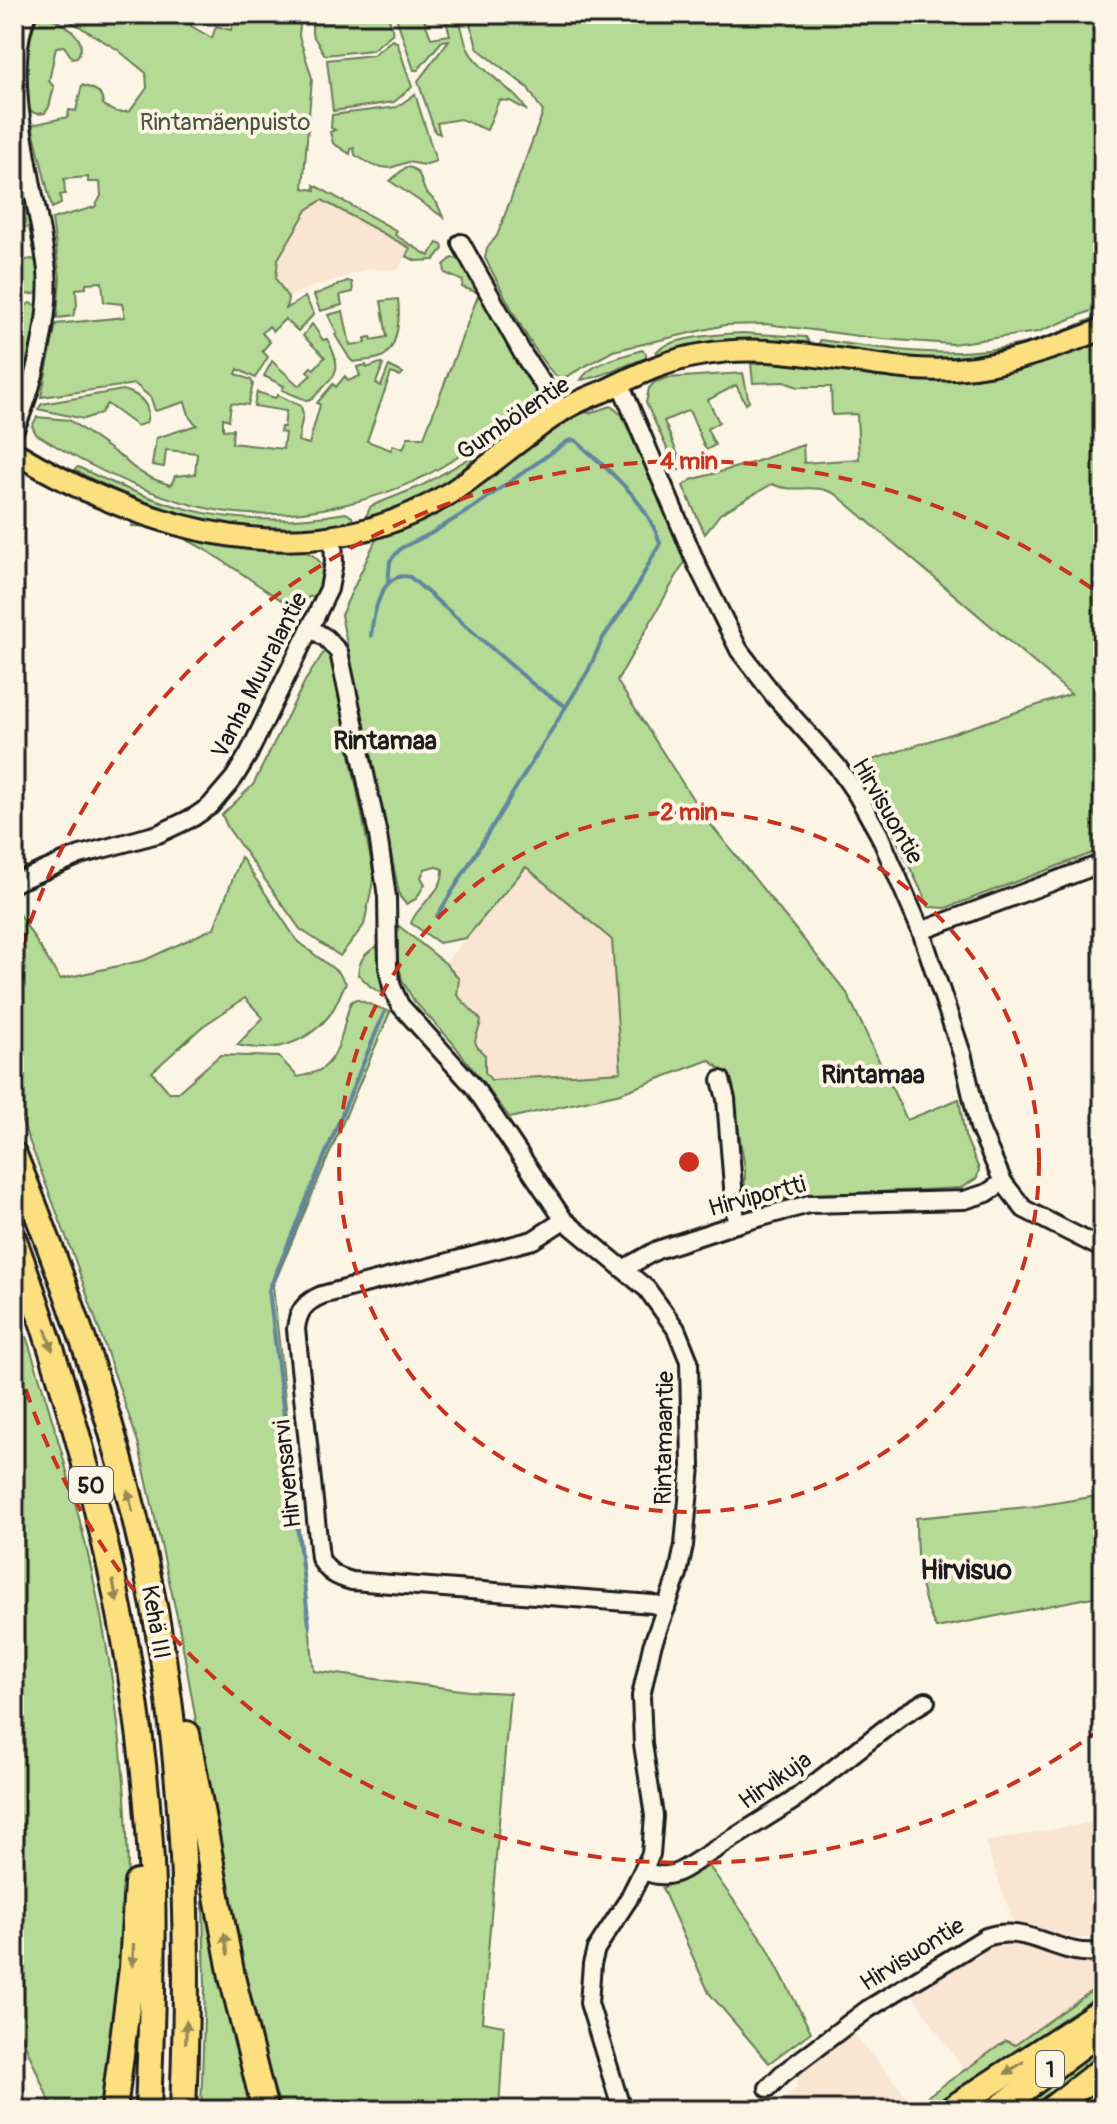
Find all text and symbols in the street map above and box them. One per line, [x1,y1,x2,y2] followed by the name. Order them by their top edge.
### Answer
[140,108,310,137] park label: Rintamäenpuisto
[451,370,575,467] street label: Gumbölentie
[660,447,718,476] text: 4 min
[205,587,314,763] street label: Vanha Muuralantie
[333,725,437,757] district label: Rintamaa
[846,753,930,869] street label: Hirvisuontie
[660,798,718,827] text: 2 min
[821,1059,925,1091] district label: Rintamaa
[675,1148,703,1176] centre of rings
[705,1170,809,1223] street label: Hirviportti
[43,1329,55,1353] one-way arrow
[649,1371,680,1505] street label: Rintamaantie
[267,1418,308,1530] street label: Hirvensarvi
[69,1467,113,1503] road number: 50
[123,1488,136,1513] one-way arrow
[920,1553,1012,1588] district label: Hirvisuo
[110,1579,122,1604] one-way arrow
[135,1583,176,1661] street label: Kehä III
[733,1745,817,1816] street label: Hirvikuja
[855,1911,970,1998] street label: Hirvisuontie
[219,1931,231,1956] one-way arrow
[126,1942,139,1967] one-way arrow
[180,2019,192,2044] one-way arrow
[1036,2051,1064,2087] road number: 1
[1004,2061,1025,2076] one-way arrow

